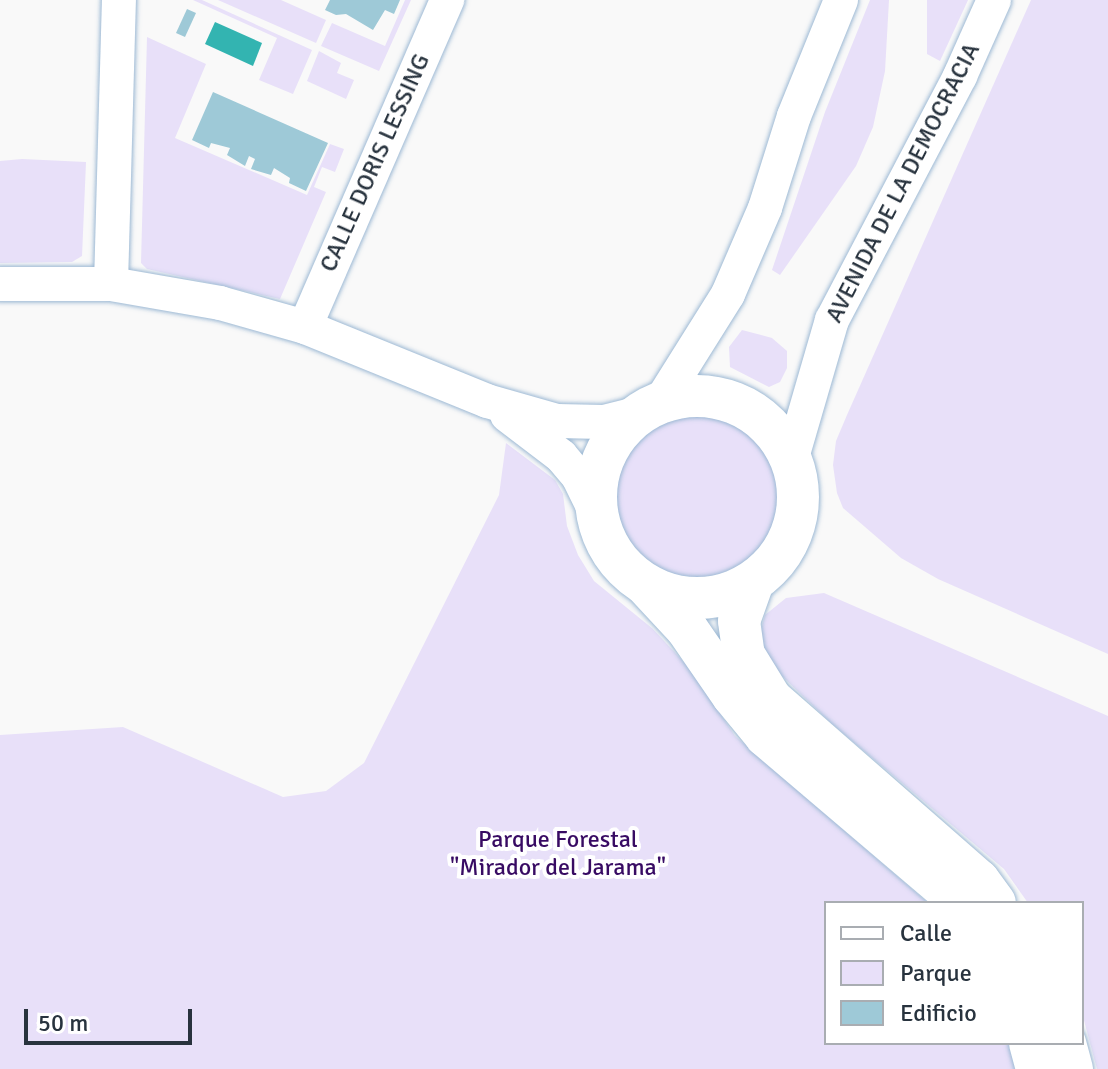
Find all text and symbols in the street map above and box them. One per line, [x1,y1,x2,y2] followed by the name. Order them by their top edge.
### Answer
[820,38,986,328] street label: AVENIDA DE LA DEMOCRACIA
[314,50,436,276] street label: CALLE DORIS LESSING
[450,826,666,882] park label: Parque Forestal "Mirador del Jarama"
[824,901,1084,1045] legend
[900,918,952,948] text: Calle
[900,958,972,988] text: Parque
[28,993,196,1043] scale bar
[900,998,977,1028] text: Edificio
[38,1008,88,1038] text: 50 m

